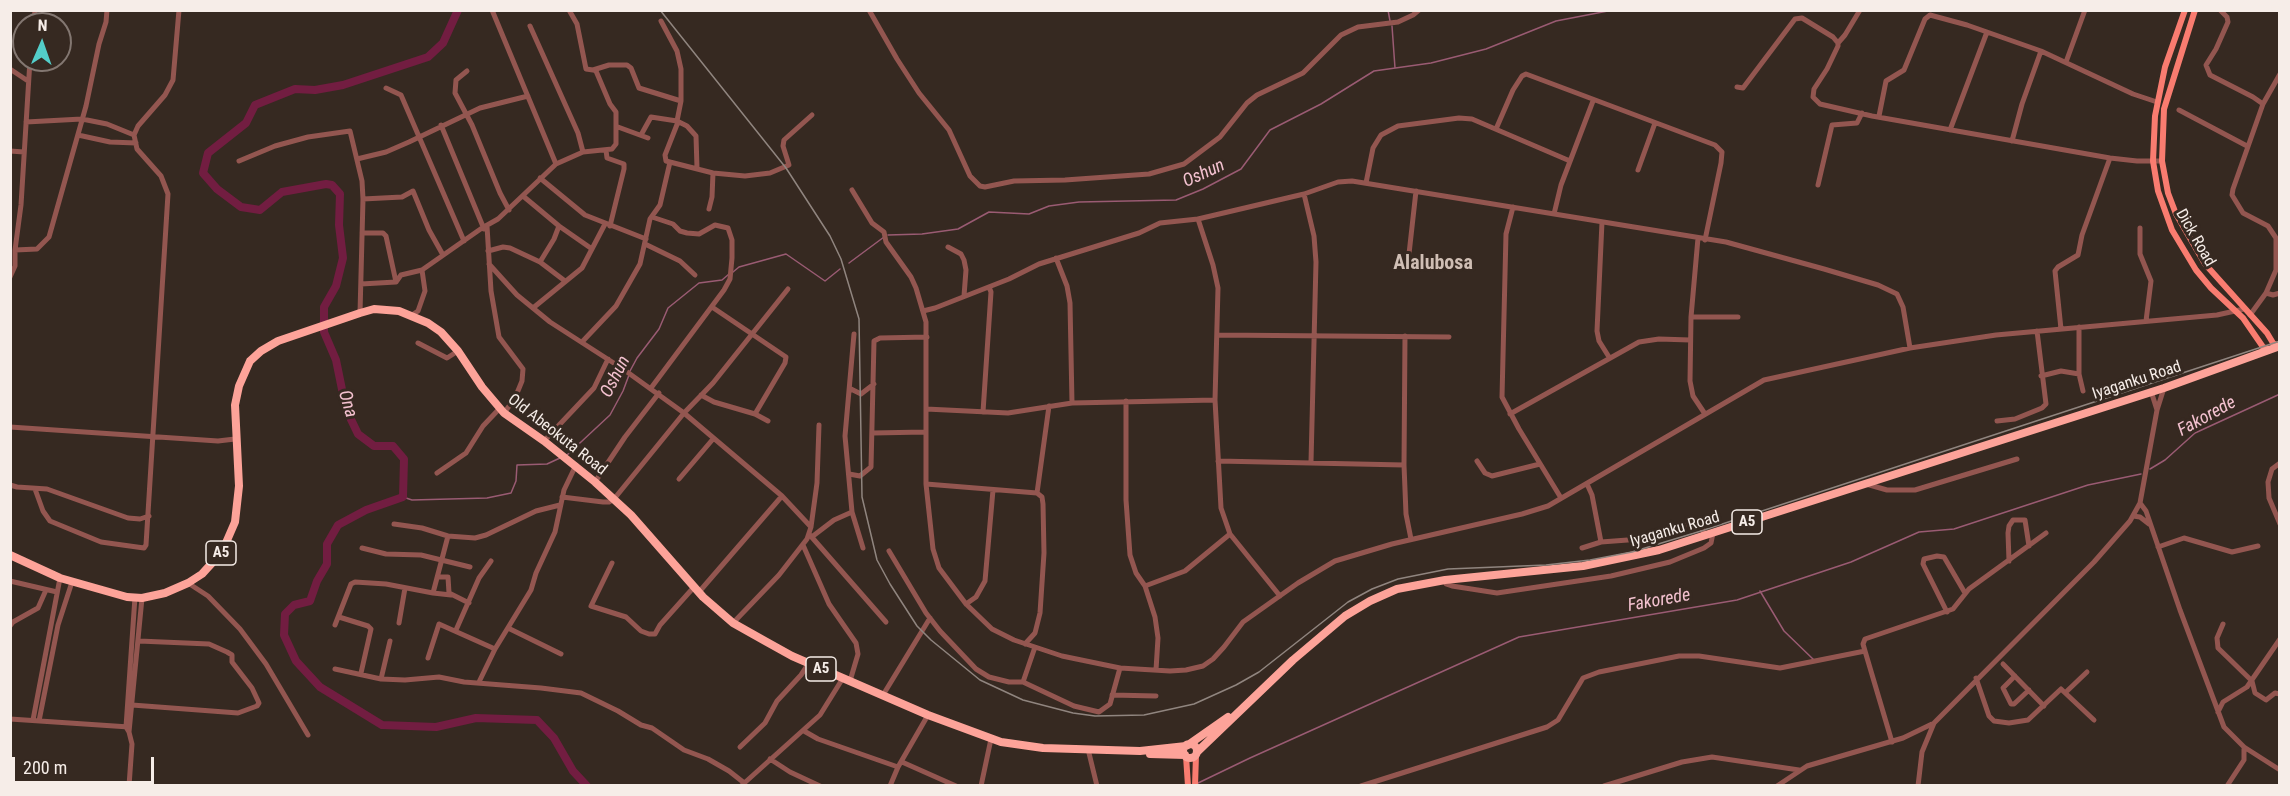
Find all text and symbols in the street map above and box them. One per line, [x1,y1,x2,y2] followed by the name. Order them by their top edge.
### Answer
[12,12,72,72] north arrow
[37,16,48,35] text: N
[1180,155,1228,193] water label: Oshun
[2171,206,2219,270] street label: Dick Road
[1393,252,1473,276] district label: Alalubosa
[596,353,636,401] water label: Oshun
[2090,358,2184,404] street label: Iyaganku Road
[333,388,361,420] water label: Ona
[504,390,610,480] street label: Old Abeokuta Road
[2174,392,2240,442] water label: Fakorede
[1628,508,1722,552] street label: Iyaganku Road
[1732,510,1762,534] road number: A5
[206,541,236,565] road number: A5
[1626,585,1692,617] water label: Fakorede
[806,657,836,681] road number: A5
[15,745,158,783] scale bar
[23,757,67,778] text: 200 m

